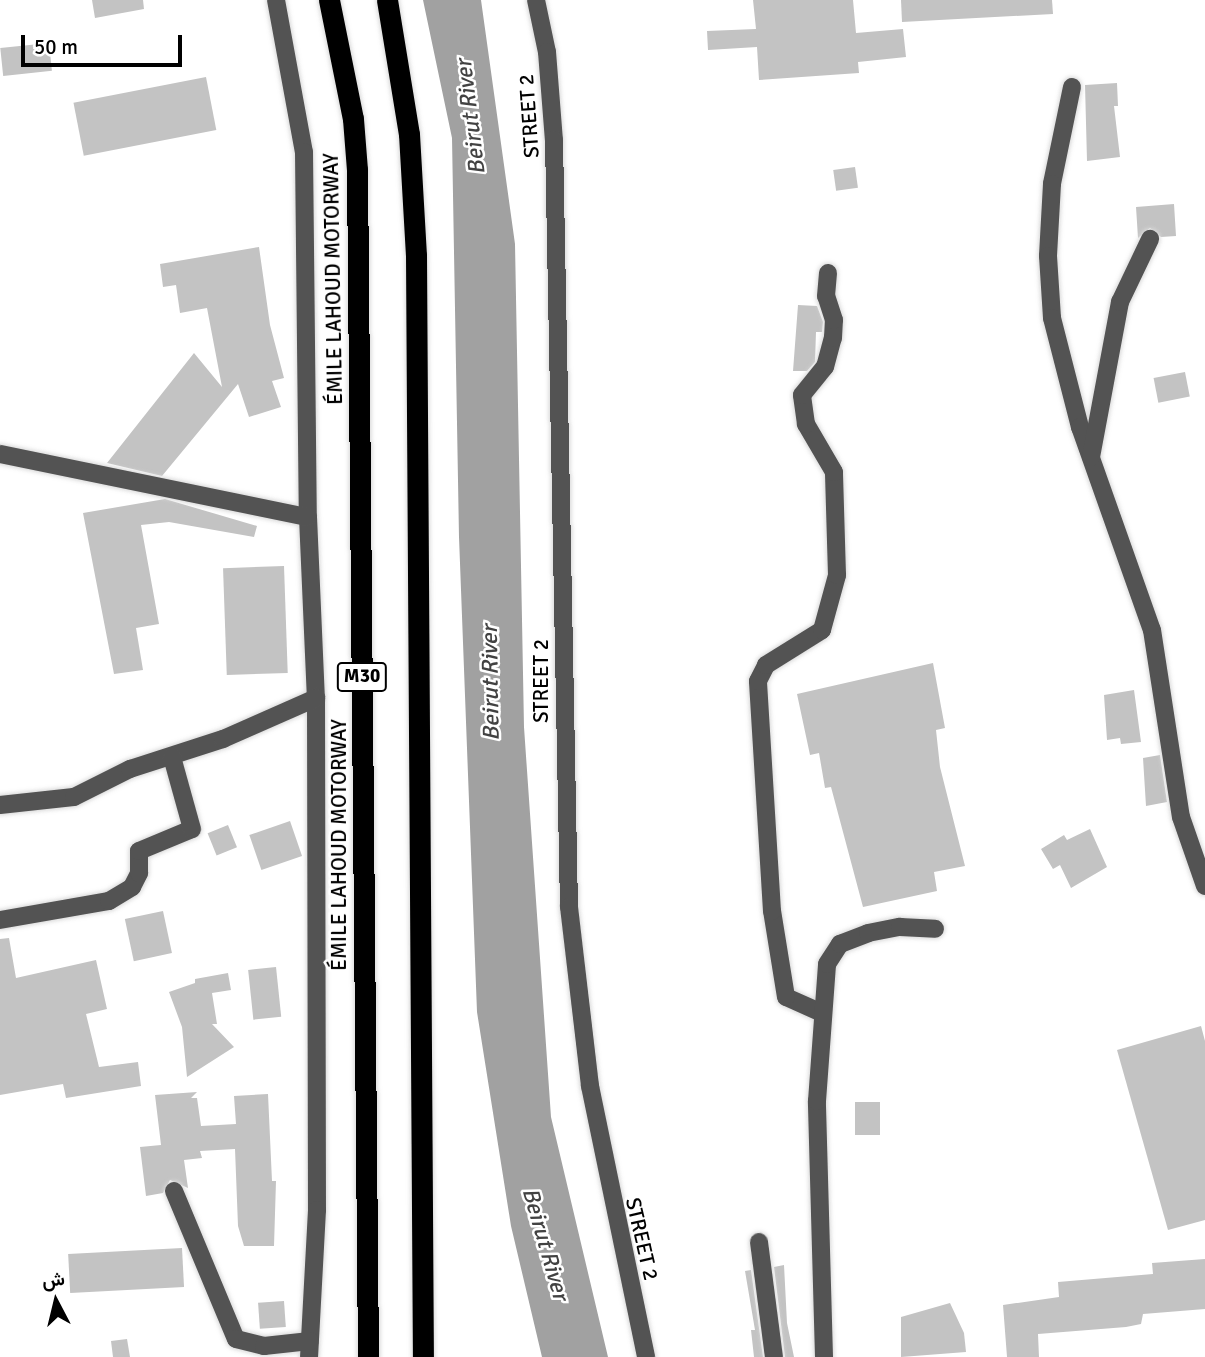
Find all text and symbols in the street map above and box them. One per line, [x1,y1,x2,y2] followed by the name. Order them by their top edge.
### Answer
[24,21,186,65] scale bar
[34,34,78,60] text: 50 m
[450,58,492,176] water label: Beirut River
[513,73,545,159] street label: STREET 2
[318,153,348,405] street label: ÉMILE LAHOUD MOTORWAY
[476,625,506,741] water label: Beirut River
[528,639,554,723] street label: STREET 2
[336,662,388,692] road number: M30
[326,719,352,971] street label: ÉMILE LAHOUD MOTORWAY
[516,1185,574,1303] water label: Beirut River
[620,1195,664,1283] street label: STREET 2
[21,1266,91,1336] north arrow
[41,1267,66,1293] text: ش

